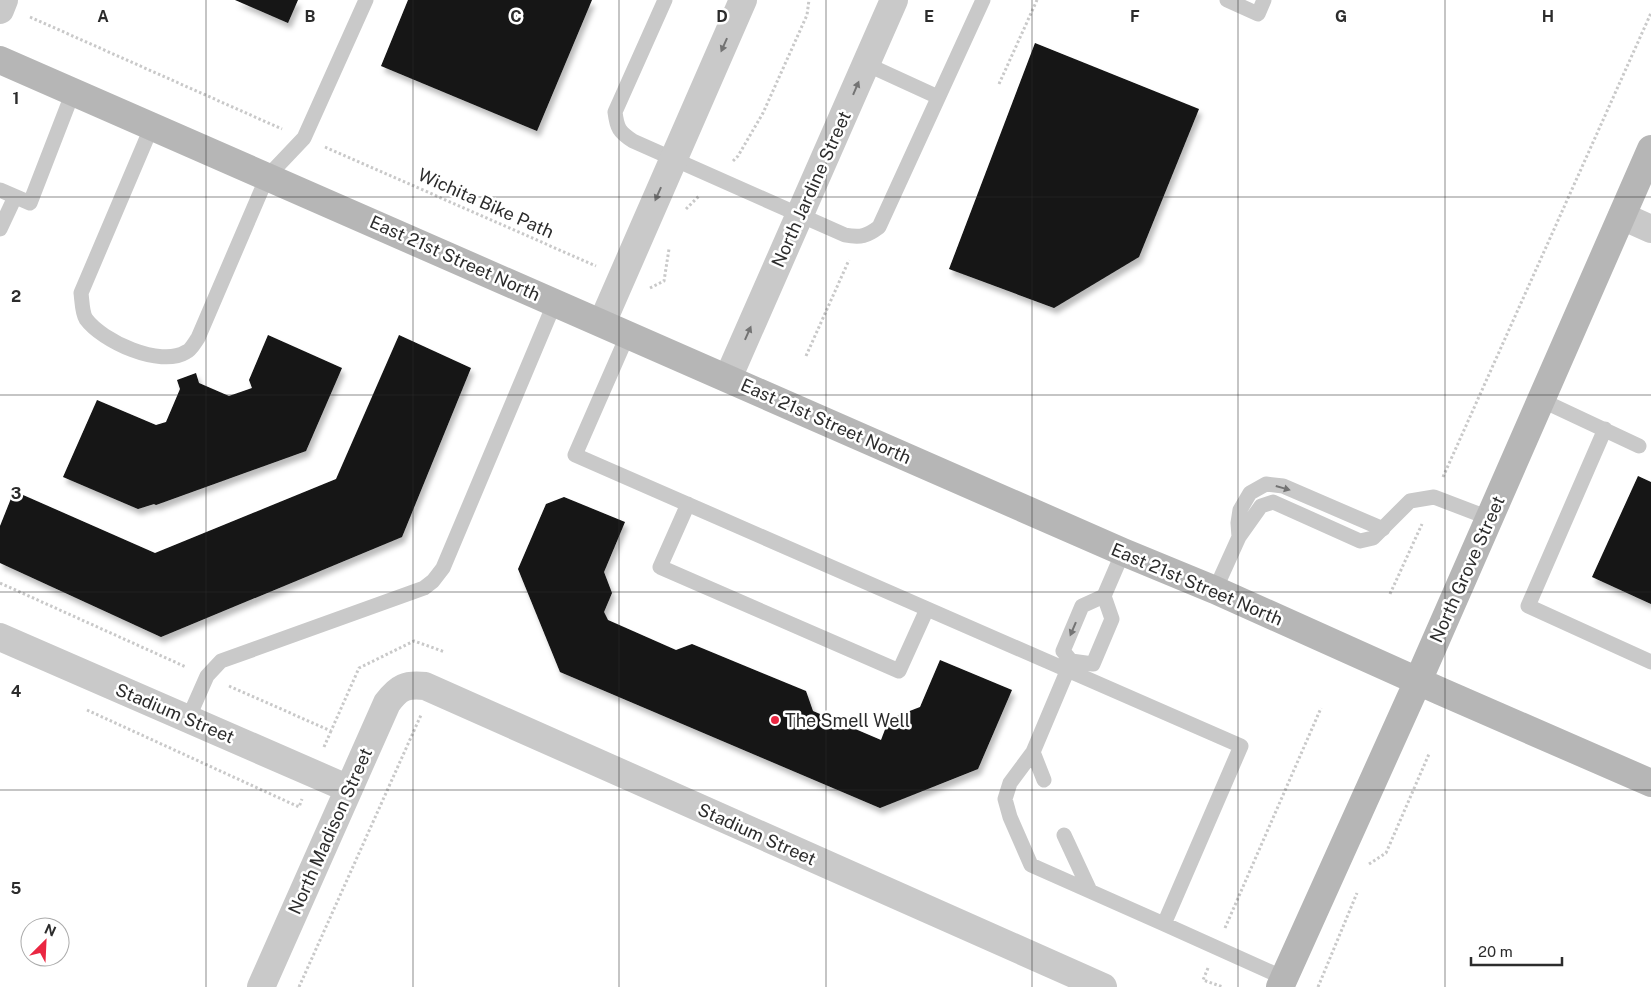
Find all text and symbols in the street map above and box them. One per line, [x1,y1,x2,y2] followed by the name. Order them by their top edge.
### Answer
[97,7,109,26] text: A
[305,7,316,26] text: B
[510,7,522,26] text: C
[716,7,728,26] text: D
[924,7,934,26] text: E
[1130,7,1140,26] text: F
[1335,7,1347,26] text: G
[1542,7,1554,26] text: H
[719,38,727,52] one-way arrow
[852,81,860,95] one-way arrow
[13,89,19,108] text: 1
[767,108,855,270] street label: North Jardine Street
[415,164,557,242] street label: Wichita Bike Path
[654,187,662,201] one-way arrow
[367,211,543,305] street label: East 21st Street North
[11,287,21,306] text: 2
[744,326,752,340] one-way arrow
[738,374,914,468] street label: East 21st Street North
[11,484,21,503] text: 3
[1276,484,1291,492] one-way arrow
[1425,492,1509,646] street label: North Grove Street
[1108,538,1286,630] street label: East 21st Street North
[1068,622,1076,636] one-way arrow
[112,679,238,747] street label: Stadium Street
[11,682,22,701] text: 4
[785,710,910,731] place label: The Smell Well
[769,714,781,726] marker: The Smell Well
[284,745,376,917] street label: North Madison Street
[695,799,819,869] street label: Stadium Street
[11,879,22,898] text: 5
[20,917,70,967] north arrow
[42,921,59,940] text: N
[1471,934,1562,966] scale bar
[1478,943,1513,960] text: 20 m

